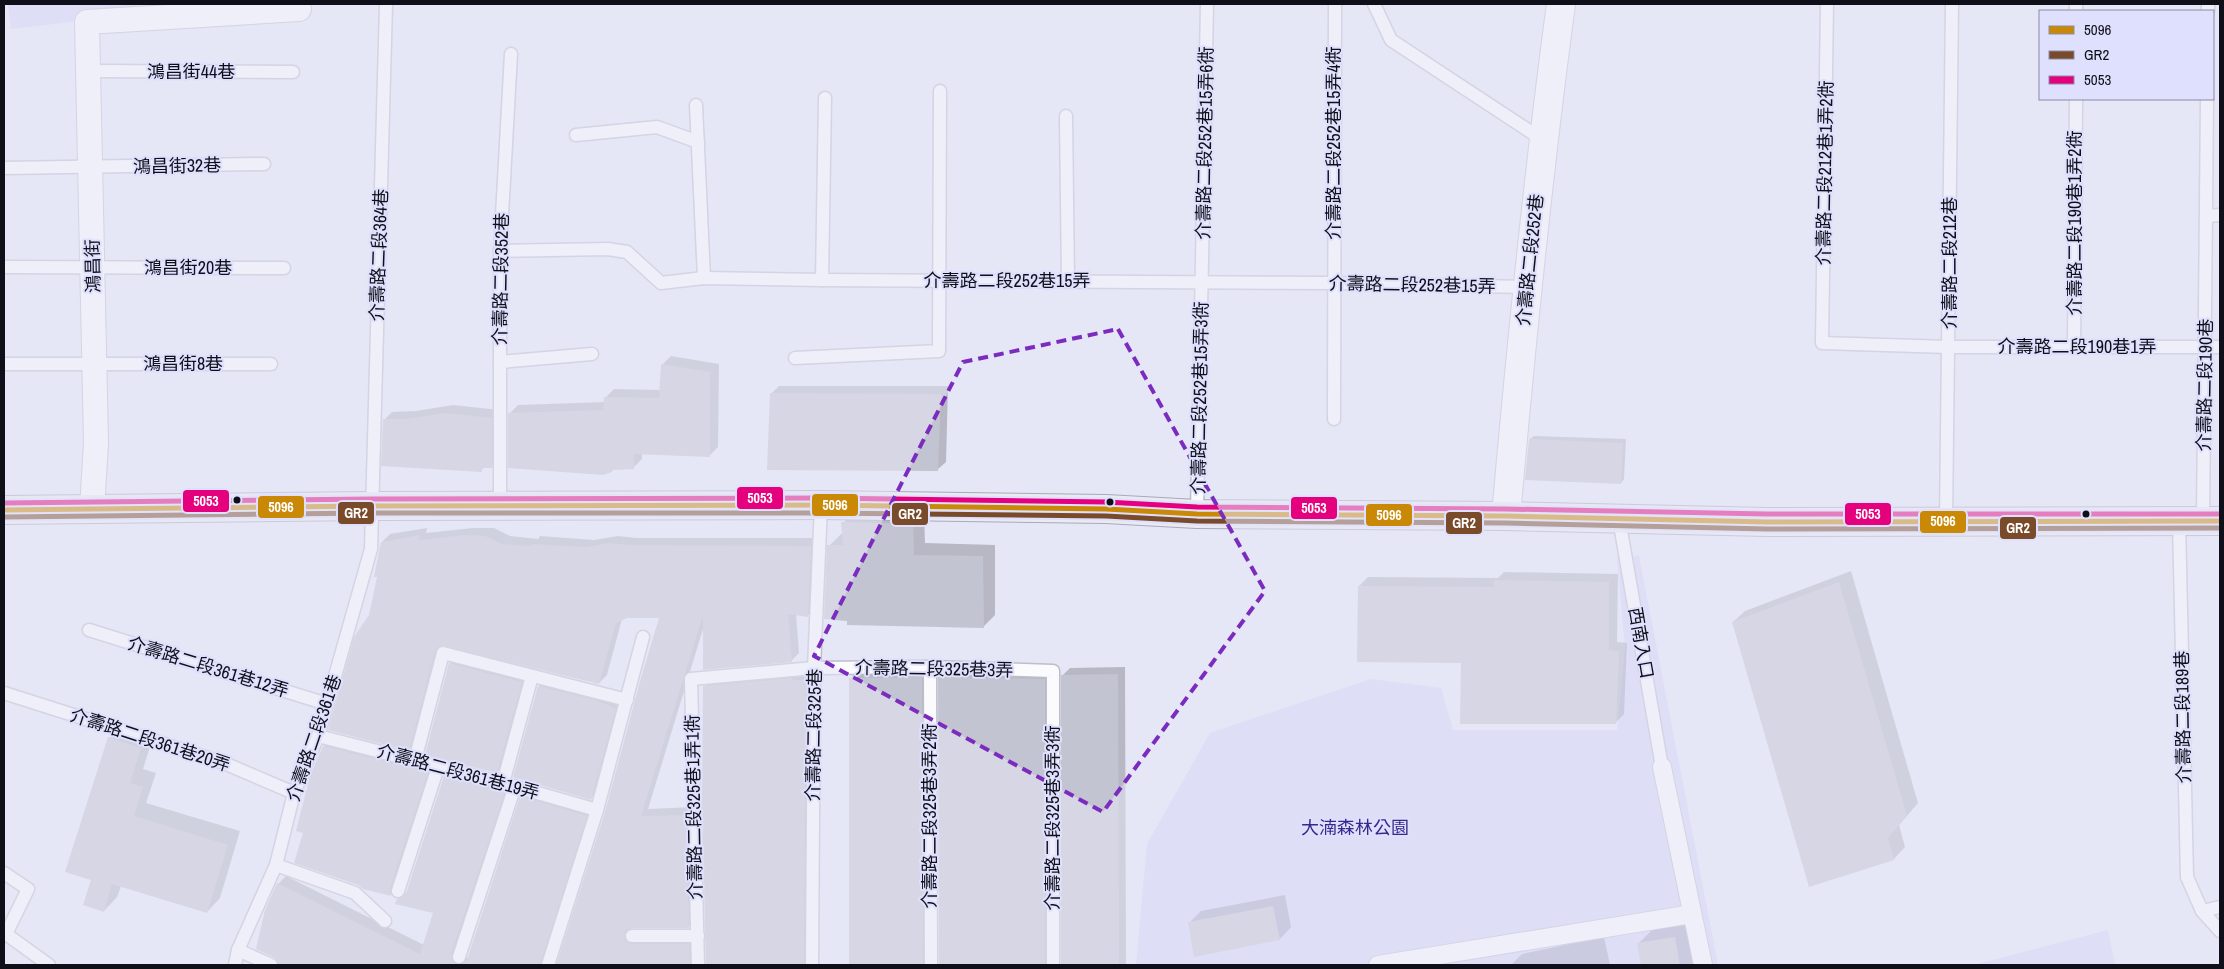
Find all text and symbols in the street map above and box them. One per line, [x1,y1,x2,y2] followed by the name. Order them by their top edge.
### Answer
[2039,10,2214,100] legend
[2084,19,2112,40] text: 5096
[2084,44,2109,65] text: GR2
[1190,46,1219,240] street label: 介壽路二段252巷15弄6衖
[1321,46,1346,240] street label: 介壽路二段252巷15弄4衖
[147,59,235,84] street label: 鴻昌街44巷
[2084,69,2112,90] text: 5053
[1810,80,1839,266] street label: 介壽路二段212巷1弄2衖
[2062,130,2087,316] street label: 介壽路二段190巷1弄2衖
[133,152,221,179] street label: 鴻昌街32巷
[364,188,393,322] street label: 介壽路二段364巷
[1510,193,1549,327] street label: 介壽路二段252巷
[1937,197,1962,329] street label: 介壽路二段212巷
[487,212,514,346] street label: 介壽路二段352巷
[80,239,105,293] street label: 鴻昌街
[144,255,232,280] street label: 鴻昌街20巷
[923,268,1091,293] street label: 介壽路二段252巷15弄
[1328,271,1496,298] street label: 介壽路二段252巷15弄
[1185,301,1214,495] street label: 介壽路二段252巷15弄3衖
[2191,318,2218,452] street label: 介壽路二段190巷
[1998,334,2156,359] street label: 介壽路二段190巷1弄
[143,351,223,376] street label: 鴻昌街8巷
[736,486,784,510] line badge: 5053
[182,489,230,513] line badge: 5053
[747,489,773,507] text: 5053
[193,492,219,510] text: 5053
[811,493,859,517] line badge: 5096
[232,495,242,505] unlabelled marker
[257,495,305,519] line badge: 5096
[822,496,848,514] text: 5096
[1290,496,1338,520] line badge: 5053
[1105,497,1115,507] unlabelled marker
[268,498,294,516] text: 5096
[1301,499,1327,517] text: 5053
[337,501,375,525] line badge: GR2
[891,502,929,526] line badge: GR2
[1844,502,1892,526] line badge: 5053
[1365,503,1413,527] line badge: 5096
[344,504,368,522] text: GR2
[898,505,922,523] text: GR2
[1855,505,1881,523] text: 5053
[1376,506,1402,524] text: 5096
[2081,509,2091,519] unlabelled marker
[1919,510,1967,534] line badge: 5096
[1445,511,1483,535] line badge: GR2
[1930,512,1956,530] text: 5096
[1452,514,1476,532] text: GR2
[1999,516,2037,540] line badge: GR2
[2006,519,2030,537] text: GR2
[1623,605,1660,681] street label: 西南入口
[125,630,292,703] street label: 介壽路二段361巷12弄
[2169,650,2196,784] street label: 介壽路二段189巷
[854,655,1014,682] street label: 介壽路二段325巷3弄
[800,668,827,802] street label: 介壽路二段325巷
[280,671,347,805] street label: 介壽路二段361巷
[67,702,233,777] street label: 介壽路二段361巷20弄
[679,714,708,900] street label: 介壽路二段325巷1弄1衖
[917,723,942,909] street label: 介壽路二段325巷3弄2衖
[1040,725,1065,911] street label: 介壽路二段325巷3弄3衖
[374,738,542,805] street label: 介壽路二段361巷19弄
[1301,815,1409,840] park label: 大湳森林公園

